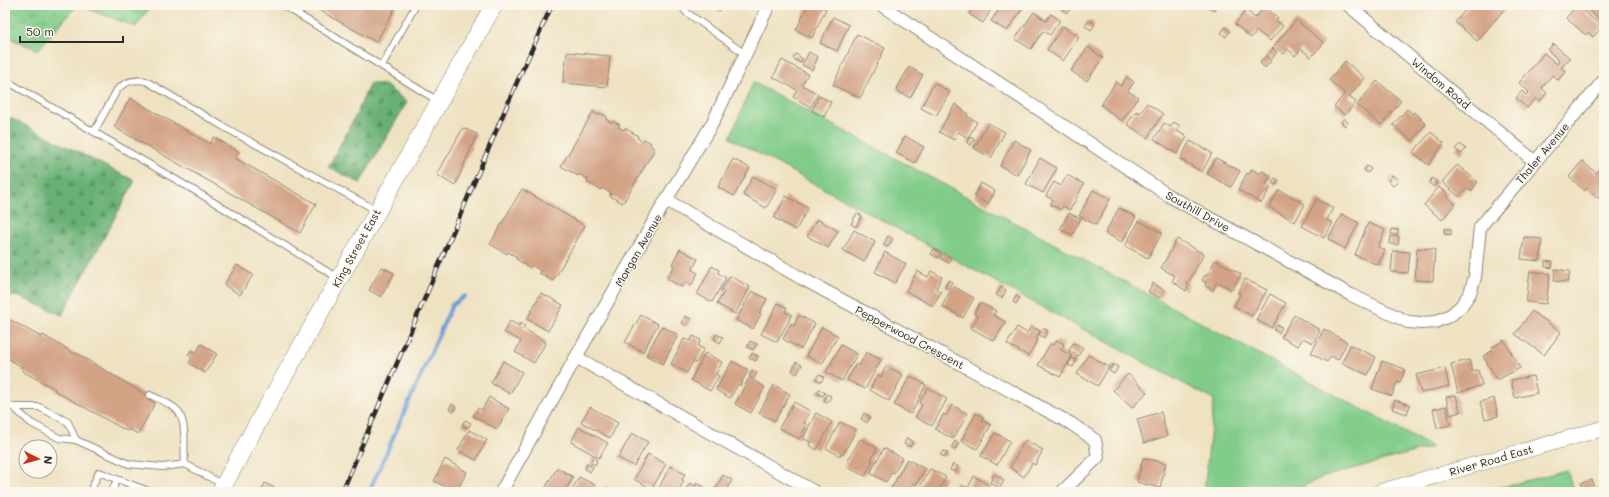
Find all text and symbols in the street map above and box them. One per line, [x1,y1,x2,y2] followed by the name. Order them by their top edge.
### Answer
[20,18,123,44] scale bar
[26,23,54,39] text: 50 m
[1408,54,1474,112] street label: Windom Road
[1512,119,1572,187] street label: Thaler Avenue
[1163,187,1233,235] street label: Southill Drive
[328,206,384,290] street label: King Street East
[611,211,665,289] street label: Morgan Avenue
[853,302,967,372] street label: Pepperwood Crescent
[18,439,58,479] north arrow
[1447,441,1535,479] street label: River Road East
[41,455,56,465] text: N

